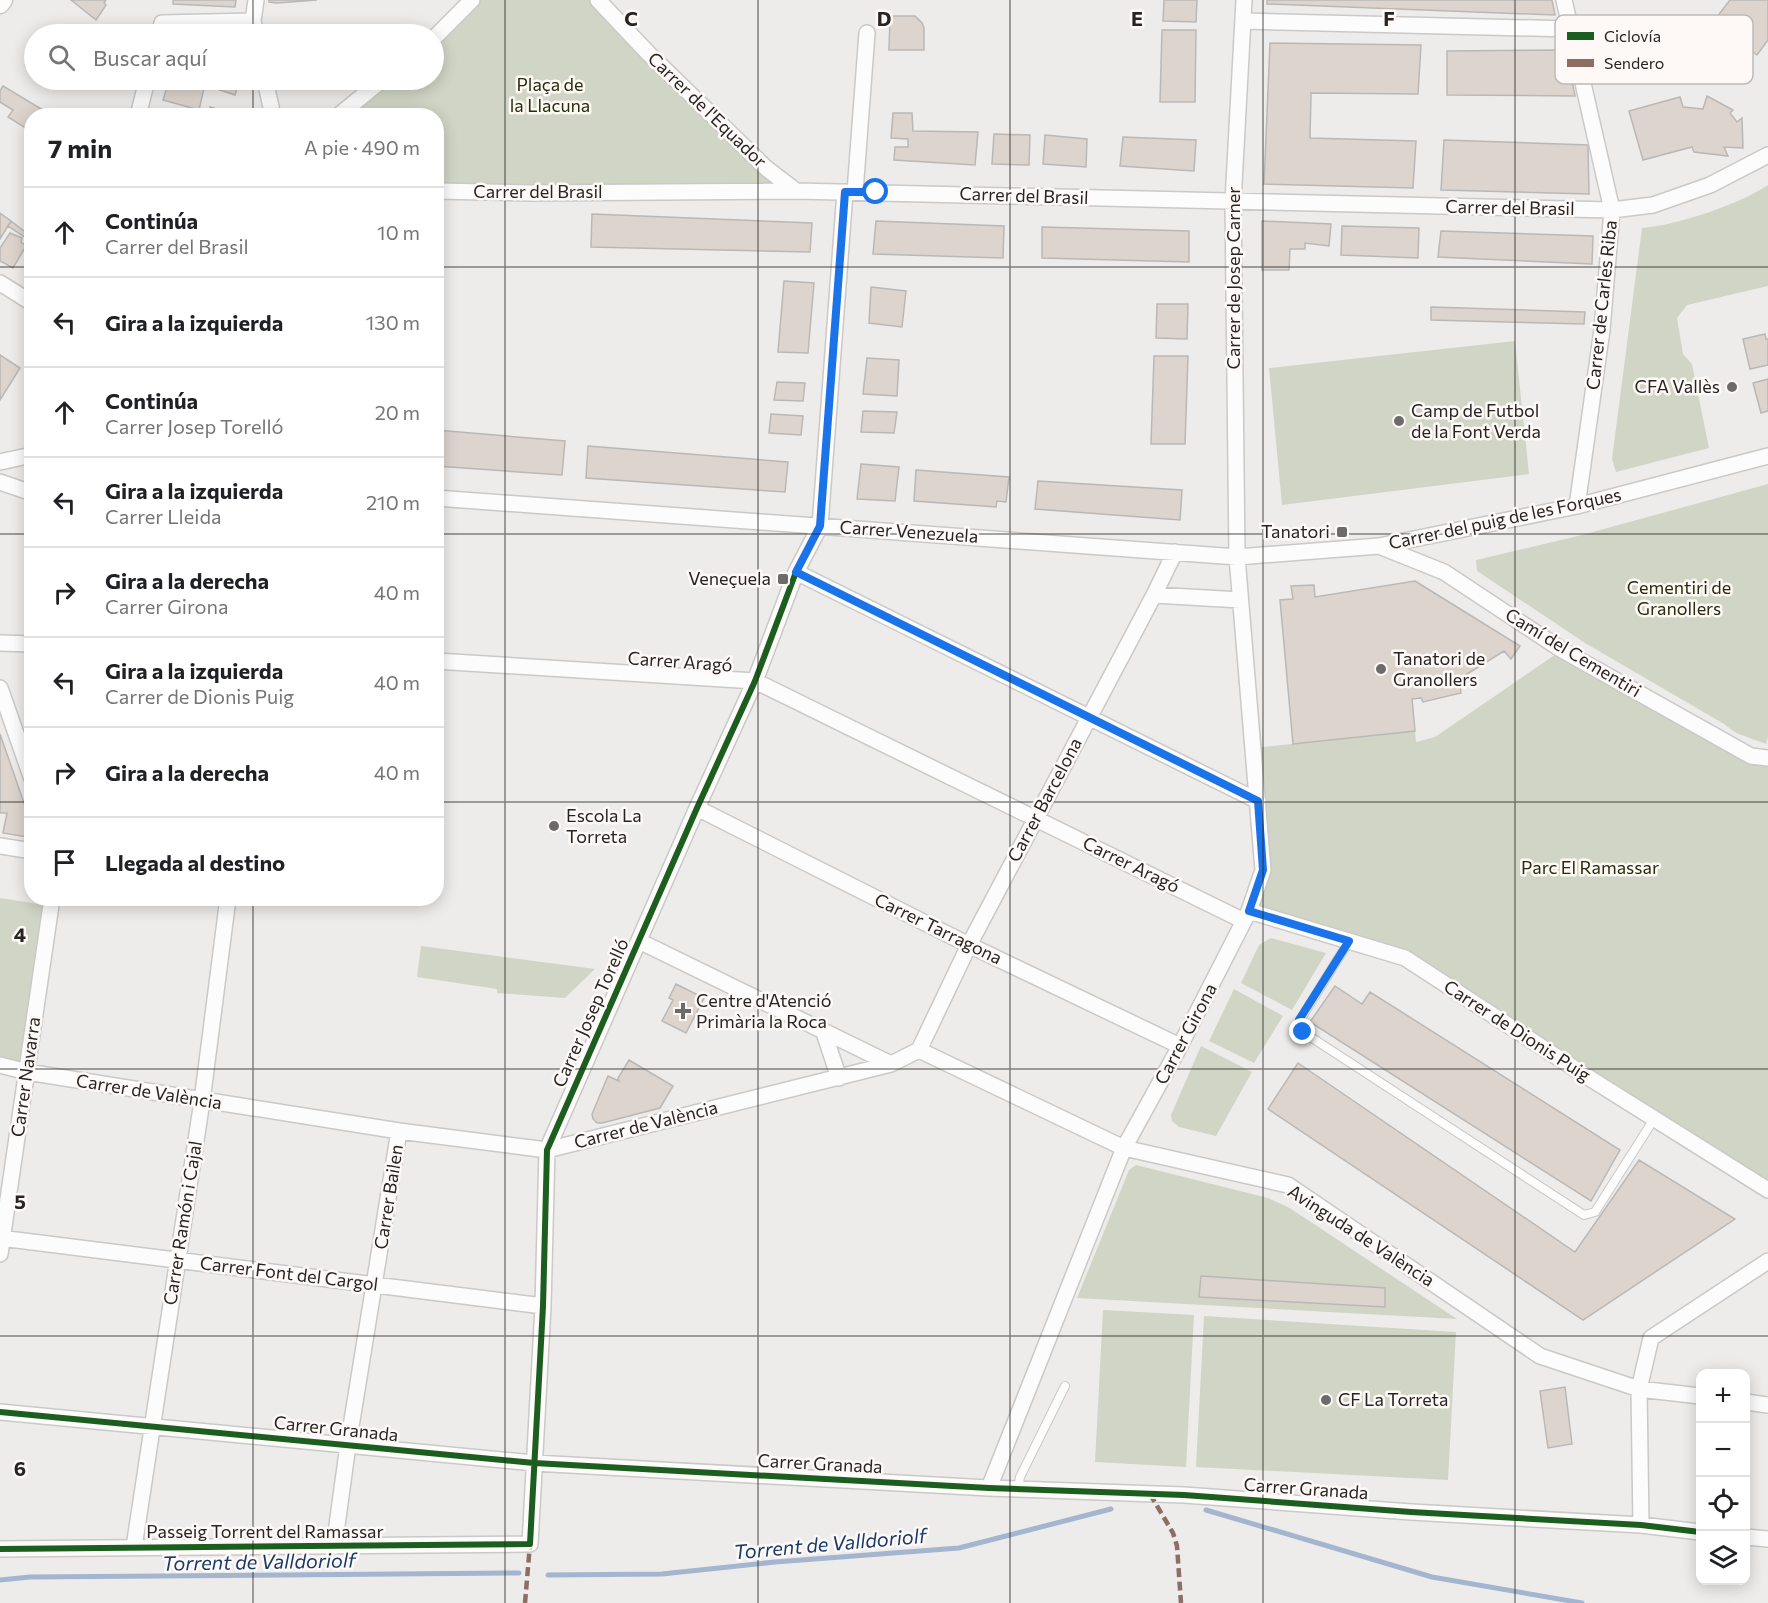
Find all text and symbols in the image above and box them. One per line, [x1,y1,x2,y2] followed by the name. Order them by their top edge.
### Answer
[624,6,638,30] text: C
[877,6,891,30] text: D
[1131,6,1143,30] text: E
[1383,6,1395,30] text: F
[1555,15,1753,84] legend
[24,24,444,90] search box
[1604,26,1661,45] text: Ciclovía
[45,41,78,74] icon: search
[93,44,207,71] text: Buscar aquí
[644,47,772,172] street label: Carrer de l'Equador
[1604,53,1664,72] text: Sendero
[510,73,590,116] park label: Plaça de la Llacuna
[48,132,112,163] text: 7 min
[304,135,420,159] text: A pie · 490 m
[862,178,888,204] route start
[473,180,603,202] street label: Carrer del Brasil
[959,182,1089,208] street label: Carrer del Brasil
[1222,187,1244,369] street label: Carrer de Josep Carner
[1445,195,1575,219] street label: Carrer del Brasil
[105,207,198,234] text: Continúa
[48,216,81,249] icon: ahead
[1581,219,1621,391] street label: Carrer de Carles Riba
[377,220,420,244] text: 10 m
[105,234,249,258] text: Carrer del Brasil
[48,306,81,339] icon: left
[105,309,283,336] text: Gira a la izquierda
[366,310,420,334] text: 130 m
[1635,375,1720,397] place label: CFA Vallès
[1725,380,1739,394] marker: CFA Vallès
[105,387,198,414] text: Continúa
[48,396,81,429] icon: ahead
[1411,399,1541,442] place label: Camp de Futbol de la Font Verda
[375,400,420,424] text: 20 m
[105,414,284,438] text: Carrer Josep Torelló
[1392,414,1406,428] marker: Camp de Futbol de la Font Verda
[105,477,283,504] text: Gira a la izquierda
[1386,483,1623,553] street label: Carrer del puig de les Forques
[48,486,81,519] icon: left
[366,490,420,514] text: 210 m
[105,504,221,528] text: Carrer Lleida
[839,515,979,547] street label: Carrer Venezuela
[1261,520,1330,542] place label: Tanatori
[1335,525,1349,539] marker: Tanatori
[105,567,269,594] text: Gira a la derecha
[688,567,771,589] place label: Veneçuela
[776,572,790,586] marker: Veneçuela
[48,576,81,609] icon: right
[1627,576,1731,619] park label: Cementiri de Granollers
[374,580,420,604] text: 40 m
[105,594,228,618] text: Carrer Girona
[1502,603,1645,701] street label: Camí del Cementiri
[627,646,733,676] street label: Carrer Aragó
[1393,647,1485,690] place label: Tanatori de Granollers
[105,657,283,684] text: Gira a la izquierda
[1374,662,1388,676] marker: Tanatori de Granollers
[48,666,81,699] icon: left
[374,670,420,694] text: 40 m
[105,684,294,708] text: Carrer de Dionis Puig
[1002,734,1086,865] street label: Carrer Barcelona
[48,756,81,789] icon: right
[105,759,269,786] text: Gira a la derecha
[374,760,420,784] text: 40 m
[566,804,642,847] place label: Escola La Torreta
[547,819,561,833] marker: Escola La Torreta
[1079,831,1184,897] street label: Carrer Aragó
[48,846,81,879] icon: arrive
[105,849,285,876] text: Llegada al destino
[1521,856,1659,878] park label: Parc El Ramassar
[871,888,1006,968] street label: Carrer Tarragona
[14,922,26,946] text: 4
[547,935,633,1090] street label: Carrer Josep Torelló
[1440,975,1595,1086] street label: Carrer de Dionis Puig
[1149,979,1221,1088] street label: Carrer Girona
[696,989,831,1032] place label: Centre d'Atenció Primària la Roca
[674,1002,692,1020] marker: Centre d'Atenció Primària la Roca
[6,1016,44,1138] street label: Carrer Navarra
[1289,1018,1315,1044] route end
[75,1069,224,1113] street label: Carrer de València
[572,1096,720,1153] street label: Carrer de València
[158,1139,206,1307] street label: Carrer Ramón i Cajal
[369,1143,407,1251] street label: Carrer Bailen
[1284,1180,1439,1291] street label: Avinguda de València
[14,1189,26,1213] text: 5
[199,1251,380,1295] street label: Carrer Font del Cargol
[1696,1369,1750,1585] map controls
[1696,1369,1750,1423] button: +
[1338,1388,1448,1410] place label: CF La Torreta
[1319,1393,1333,1407] marker: CF La Torreta
[273,1411,399,1445] street label: Carrer Granada
[1696,1423,1750,1477] button: −
[757,1449,883,1477] street label: Carrer Granada
[14,1456,26,1480] text: 6
[1243,1473,1369,1503] street label: Carrer Granada
[1696,1477,1750,1531] button: locate
[146,1520,384,1542] street label: Passeig Torrent del Ramassar
[732,1522,930,1563] water label: Torrent de Valldoriolf
[1696,1531,1750,1585] button: layers
[162,1547,358,1575] water label: Torrent de Valldoriolf

